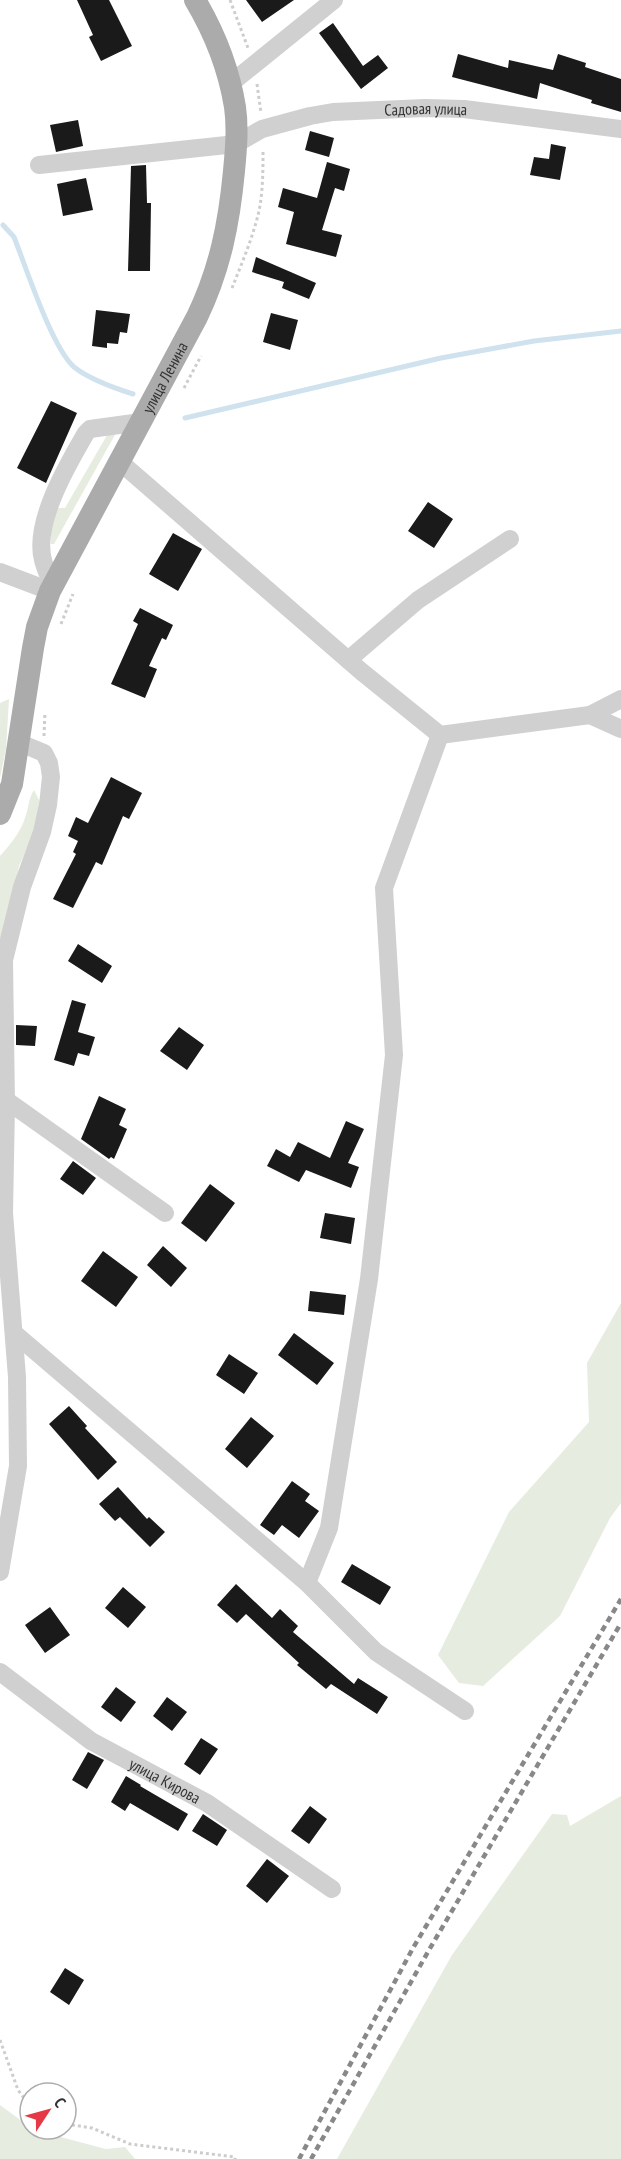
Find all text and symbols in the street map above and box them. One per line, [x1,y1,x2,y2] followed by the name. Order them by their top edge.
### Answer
[384,98,467,120] street label: Садовая улица
[137,338,192,417] street label: улица Ленина
[126,1753,204,1808] street label: улица Кирова
[18,2081,78,2141] north arrow
[50,2093,71,2112] text: С

